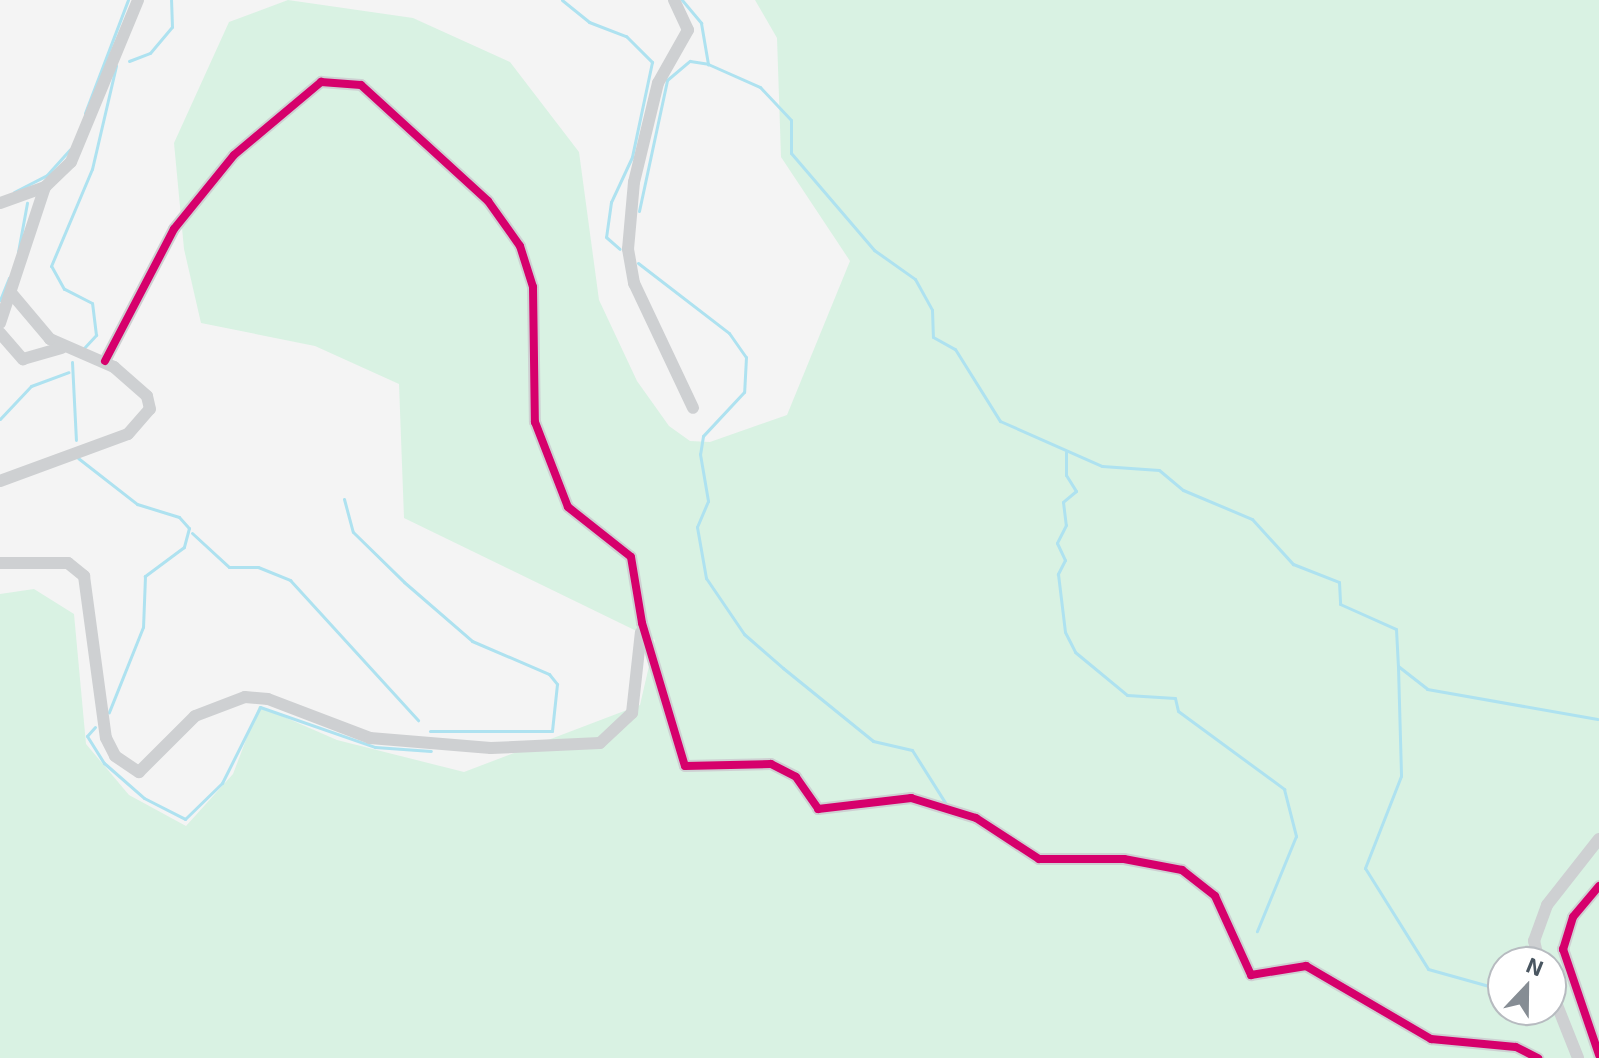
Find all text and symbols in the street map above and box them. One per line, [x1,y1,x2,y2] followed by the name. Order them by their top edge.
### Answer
[1487,946,1567,1026] north arrow
[1523,951,1547,981] text: N

